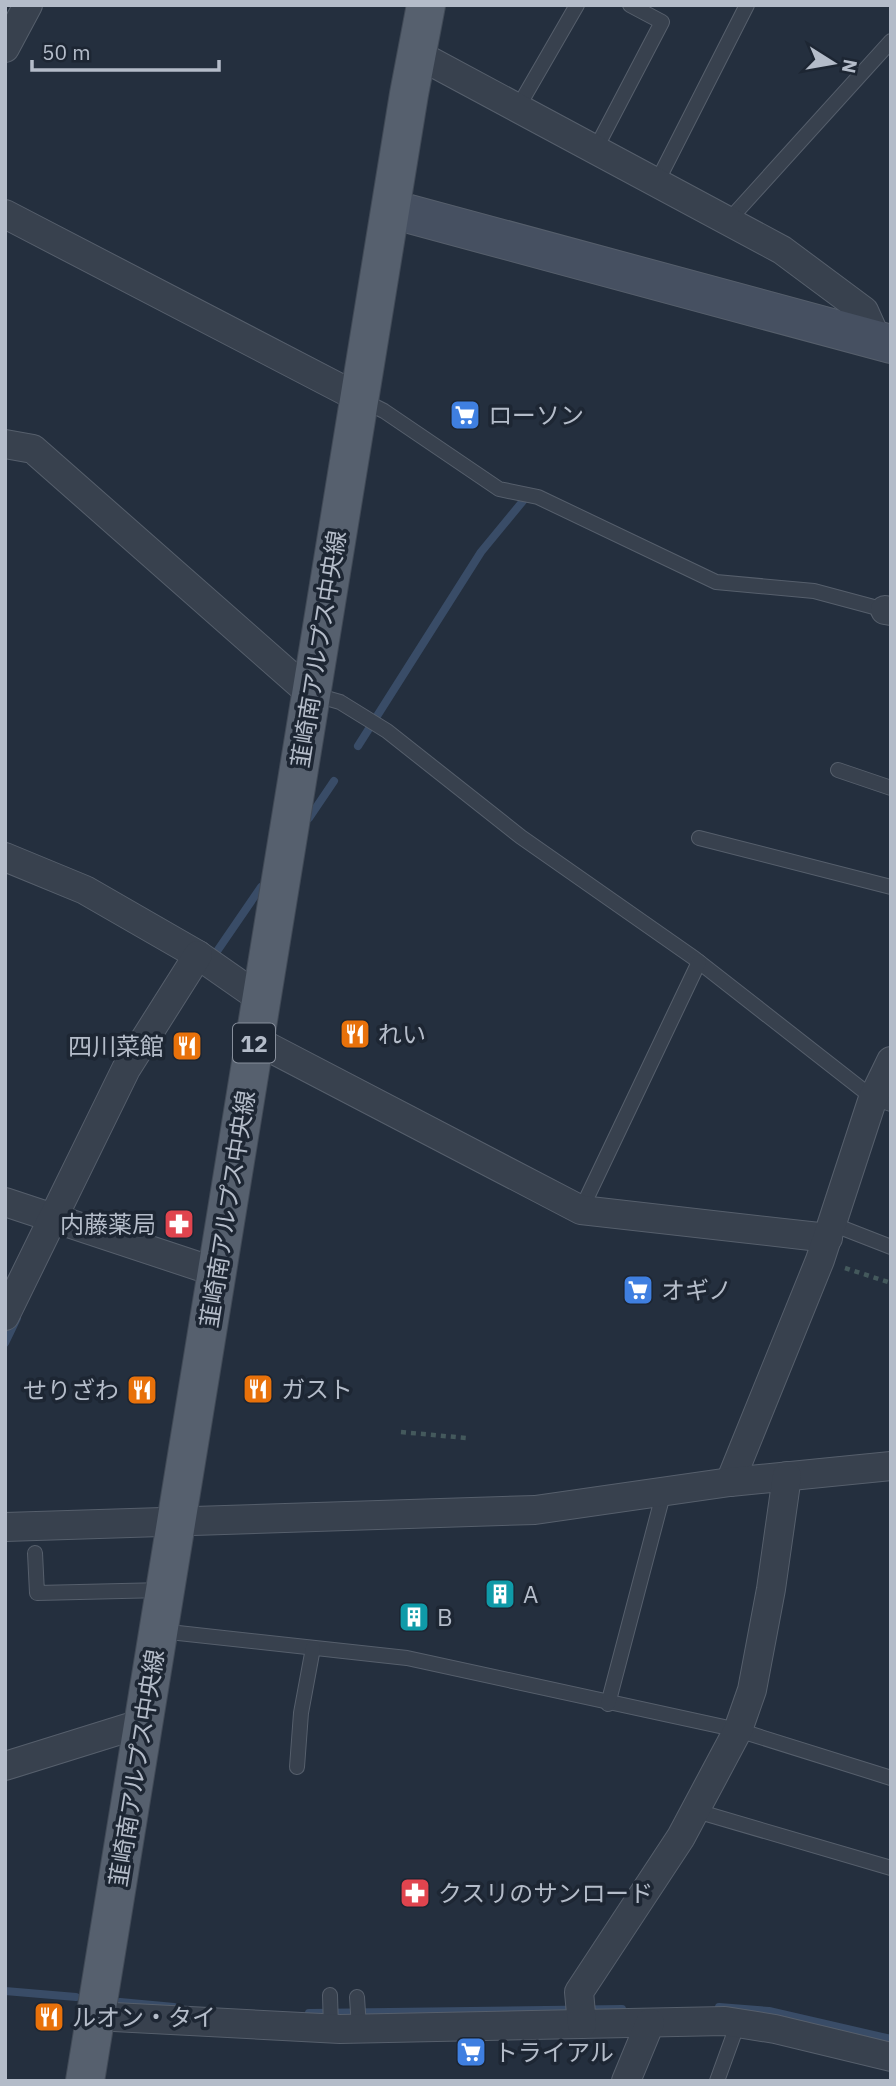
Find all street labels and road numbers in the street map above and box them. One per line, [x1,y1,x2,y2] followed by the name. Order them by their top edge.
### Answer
[283,528,353,770] street label: 韮崎南アルプス中央線
[233,1024,275,1062] road number: 12
[192,1088,262,1330] street label: 韮崎南アルプス中央線
[101,1647,171,1889] street label: 韮崎南アルプス中央線

